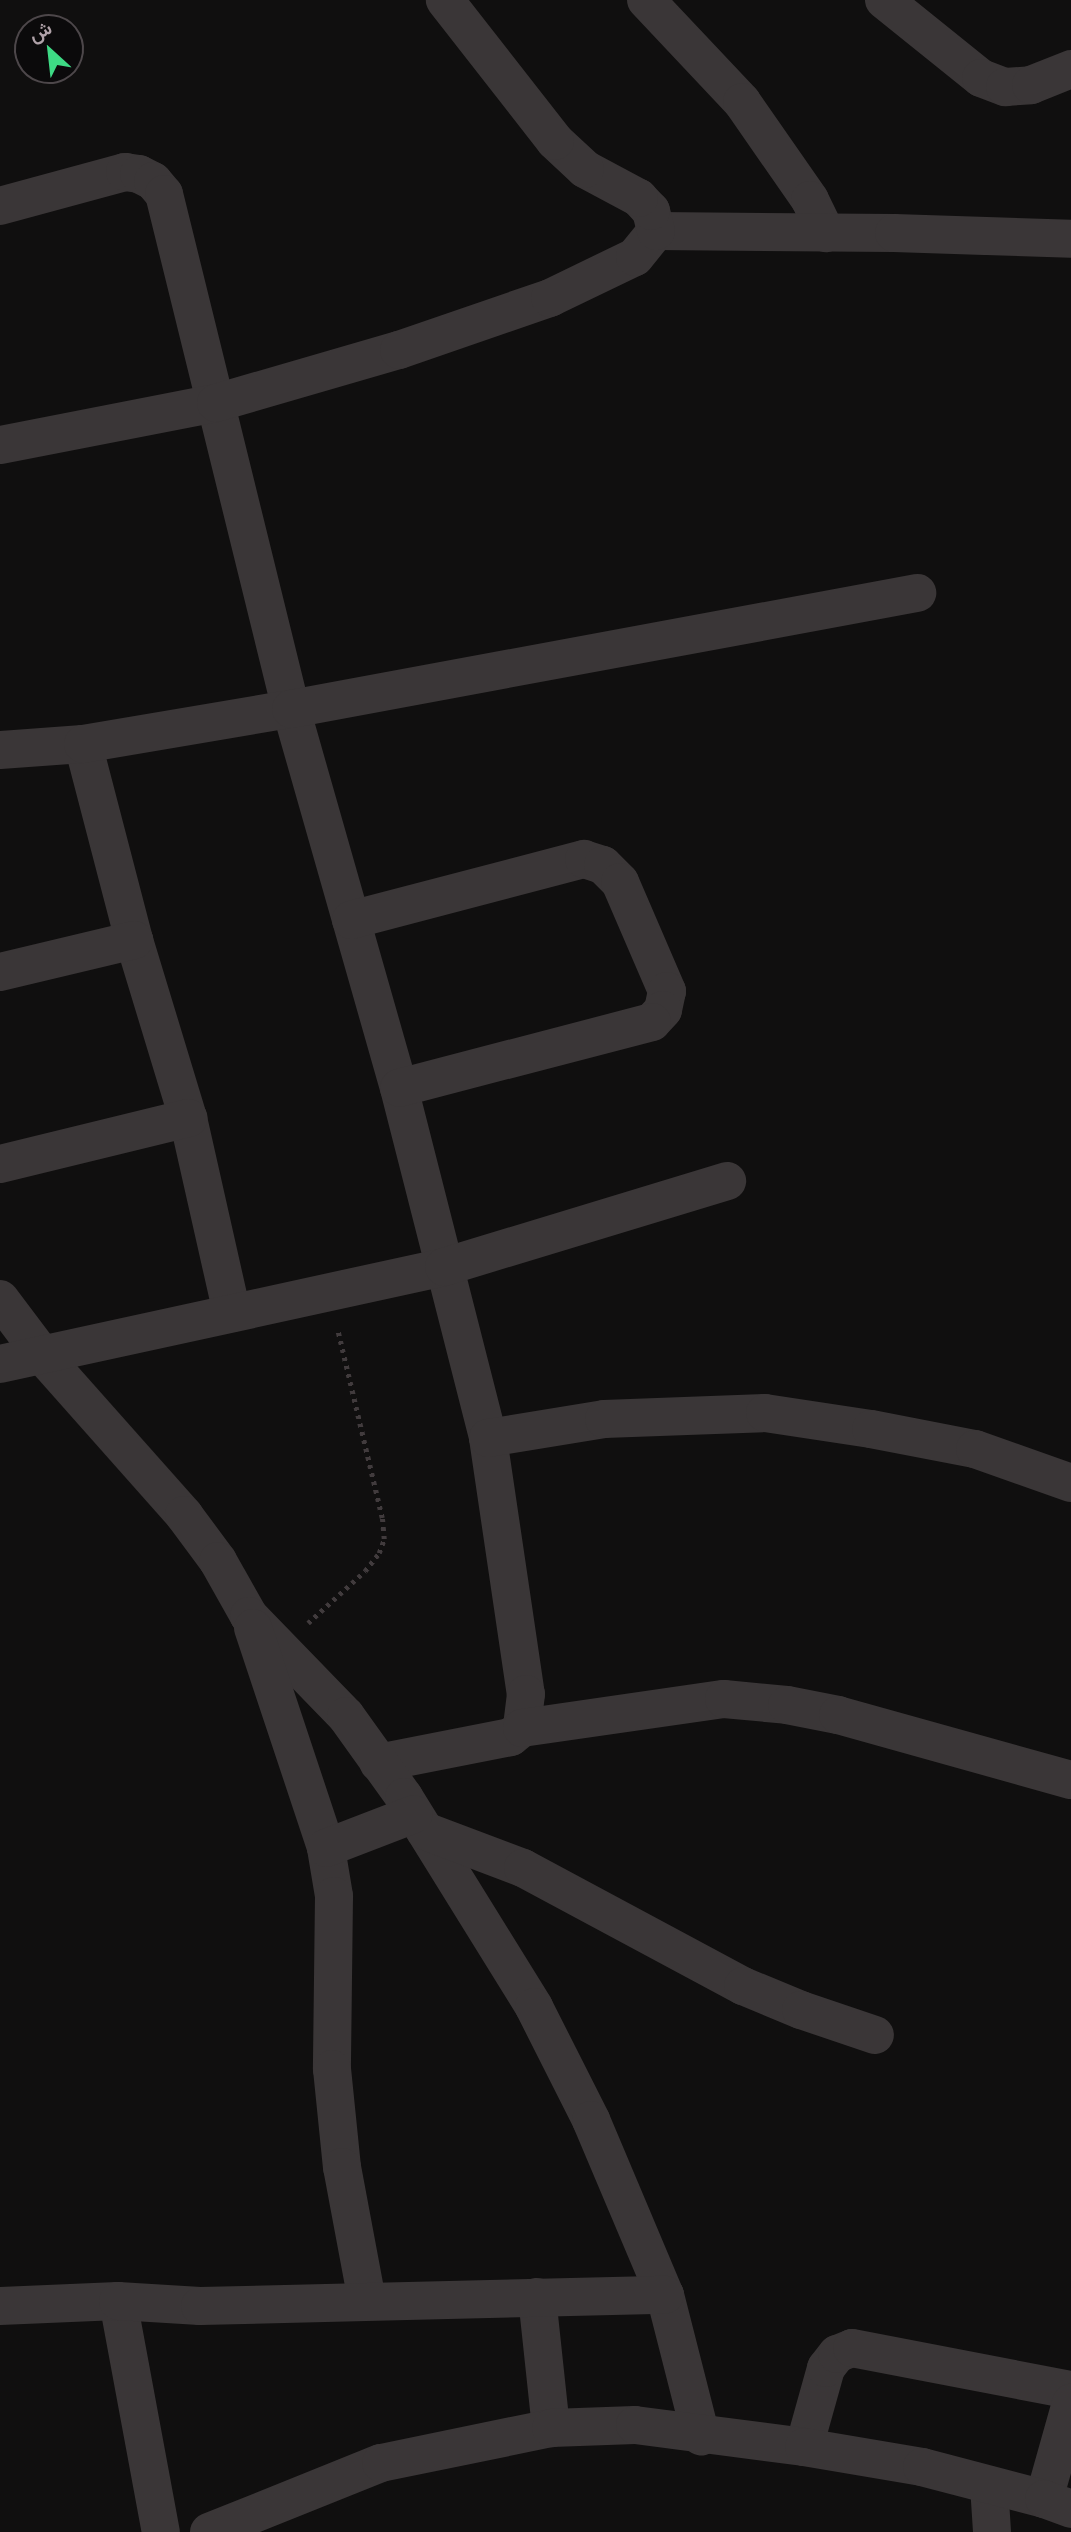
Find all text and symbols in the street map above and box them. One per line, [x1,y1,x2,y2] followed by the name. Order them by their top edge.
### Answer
[14,14,84,84] north arrow
[25,16,56,47] text: ش

